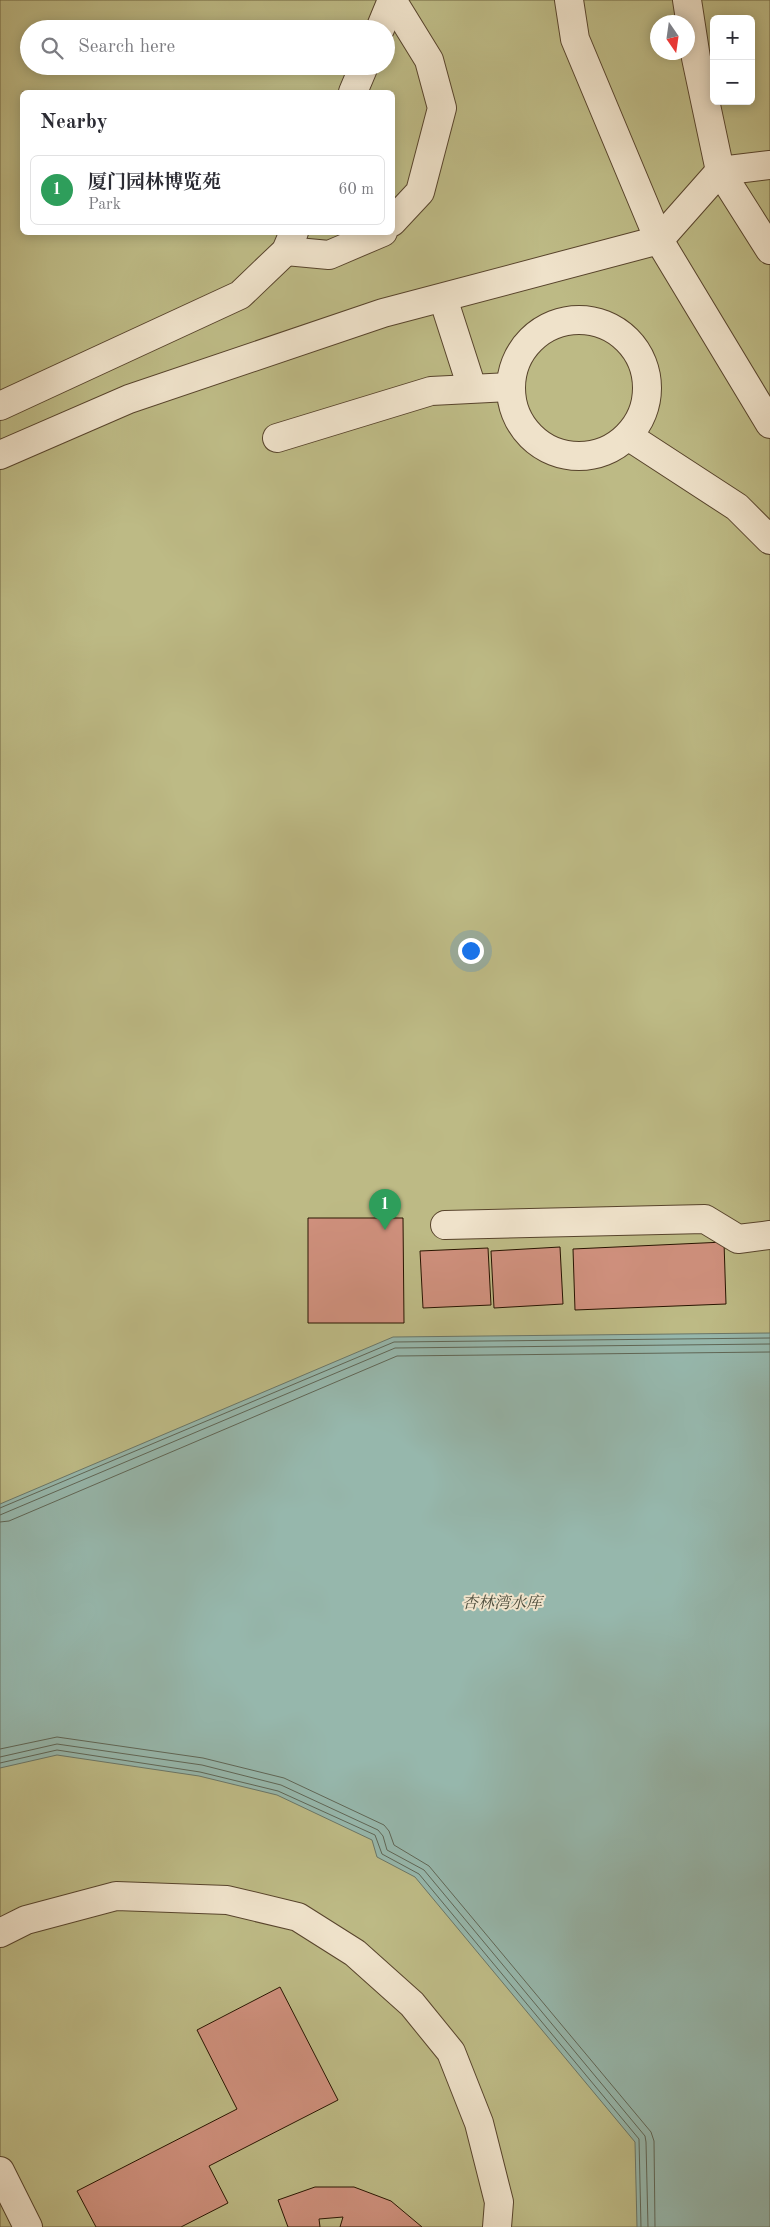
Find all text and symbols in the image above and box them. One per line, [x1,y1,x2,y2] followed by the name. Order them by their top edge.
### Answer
[650,15,695,60] north arrow
[710,15,755,105] map controls
[710,15,755,60] button: +
[20,20,395,75] search box
[38,34,66,62] icon: search
[78,38,175,57] text: Search here
[710,60,755,105] button: −
[40,112,108,133] text: Nearby
[88,174,221,193] text: 厦门园林博览苑
[52,182,62,198] text: 1
[338,182,374,198] text: 60 m
[88,197,121,213] text: Park
[458,938,484,964] your location
[369,1189,401,1230] pin: 1
[462,1594,545,1612] water label: 杏林湾水库

